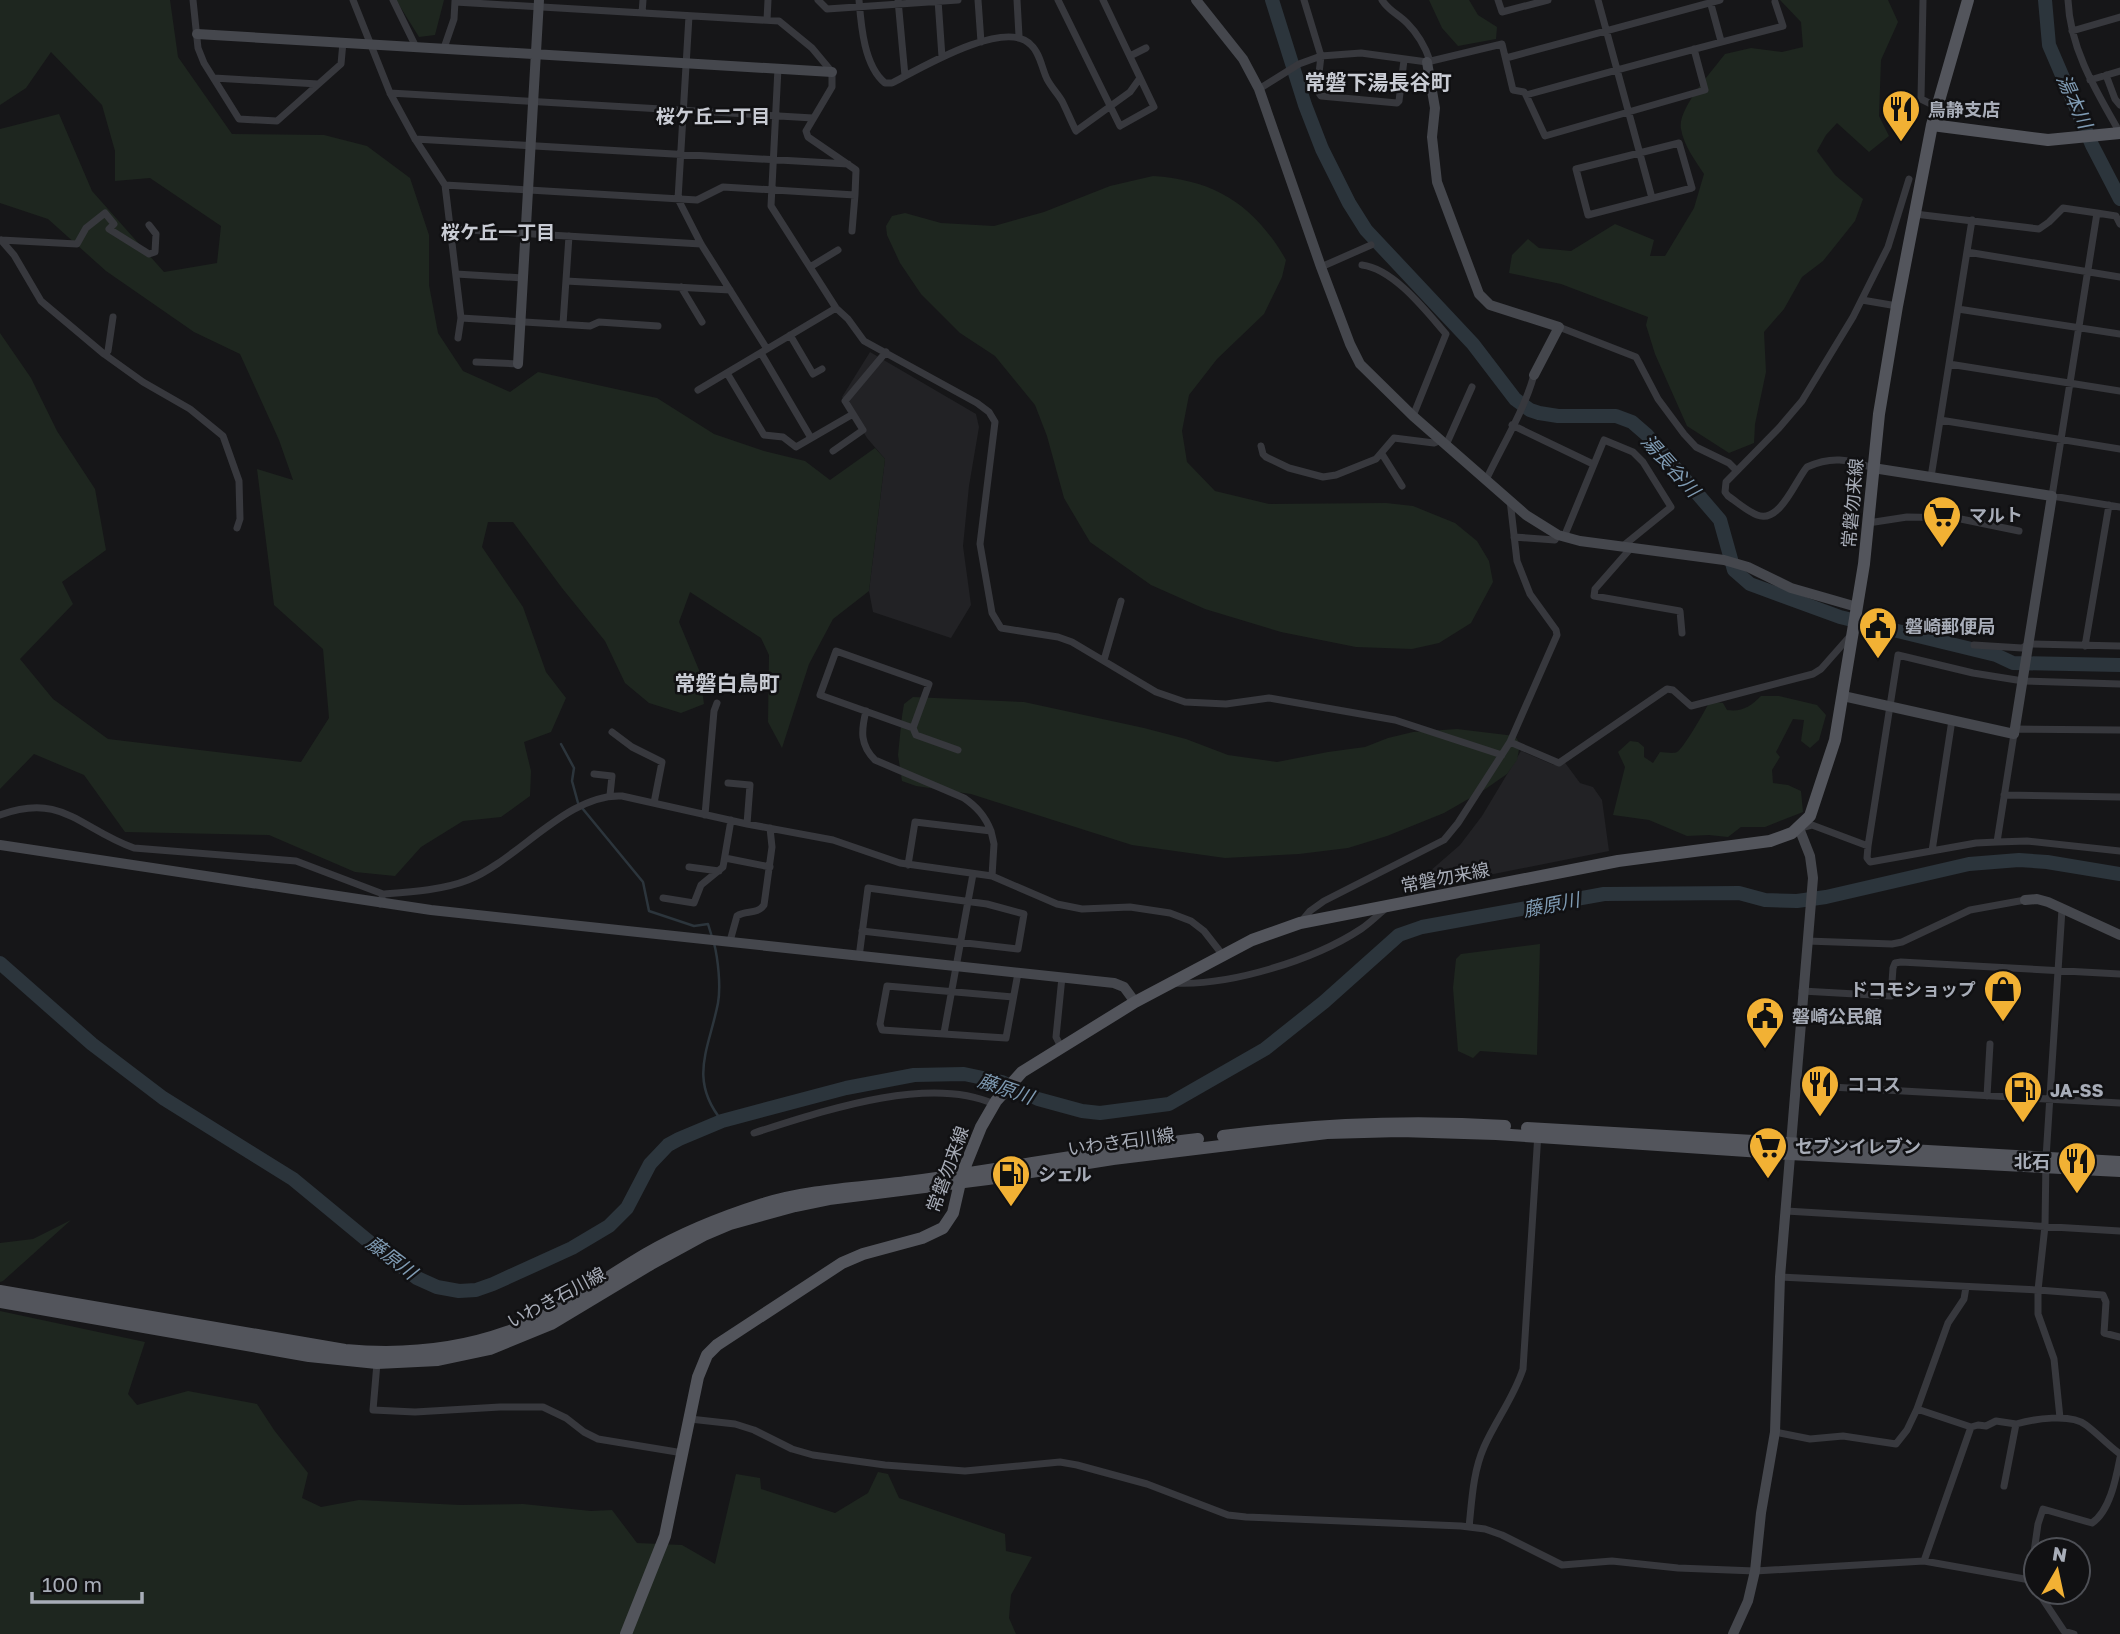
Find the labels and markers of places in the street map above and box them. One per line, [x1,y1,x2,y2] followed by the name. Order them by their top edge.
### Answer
[1880,88,1922,143] restaurant icon: 鳥静支店
[1928,98,2000,120] place label: 鳥静支店
[1921,494,1963,549] supermarket icon: マルト
[1969,504,2023,526] place label: マルト
[1857,605,1899,660] public building icon: 磐崎郵便局
[1905,615,1995,637] place label: 磐崎郵便局
[1982,968,2024,1023] shop icon: ドコモショップ
[1850,978,1976,1000] place label: ドコモショップ
[1744,995,1786,1050] public building icon: 磐崎公民館
[1792,1005,1882,1027] place label: 磐崎公民館
[1799,1063,1841,1118] restaurant icon: ココス
[2002,1069,2044,1124] fuel station icon: JA-SS
[1847,1073,1901,1095] place label: ココス
[2050,1079,2104,1101] place label: JA-SS
[1747,1125,1789,1180] supermarket icon: セブンイレブン
[1795,1135,1921,1157] place label: セブンイレブン
[2056,1140,2098,1195] restaurant icon: 北石
[2014,1150,2050,1172] place label: 北石
[990,1153,1032,1208] fuel station icon: シェル
[1038,1163,1092,1185] place label: シェル

